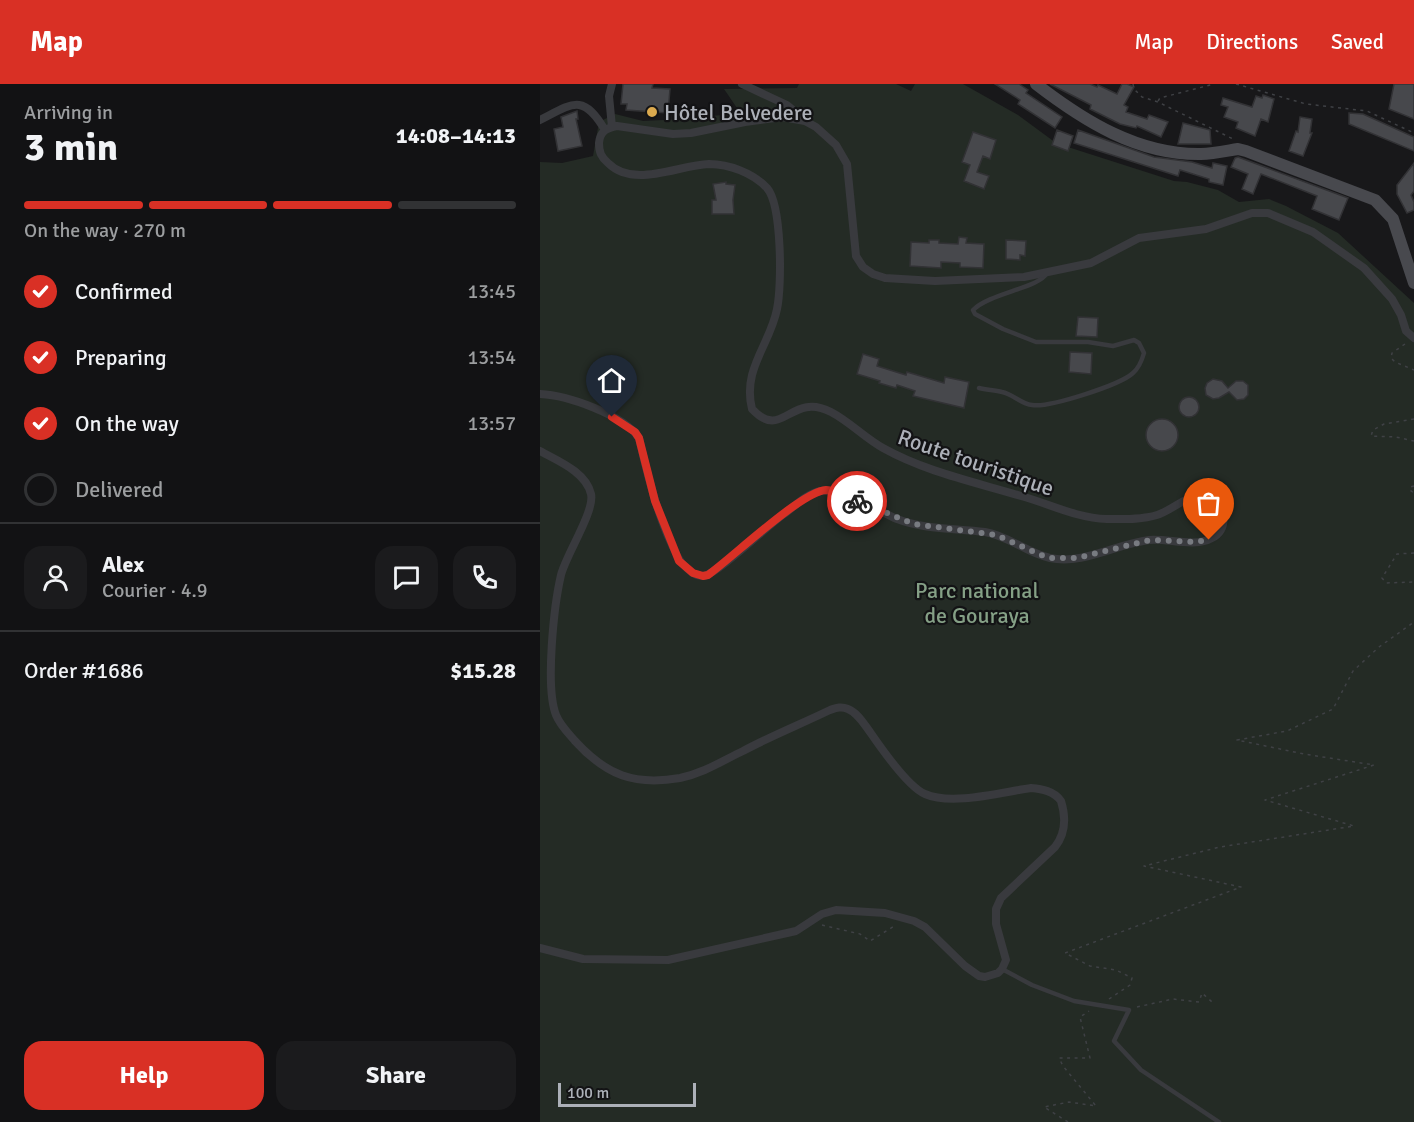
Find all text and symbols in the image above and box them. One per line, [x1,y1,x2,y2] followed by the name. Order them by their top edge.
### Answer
[30,25,83,59] text: Map
[1135,29,1173,55] text: Map
[1206,29,1298,55] text: Directions
[1331,29,1384,55] text: Saved
[664,99,813,126] place label: Hôtel Belvedere
[24,100,113,125] text: Arriving in
[645,105,659,119] marker: Hôtel Belvedere
[396,122,516,149] text: 14:08–14:13
[24,123,118,171] text: 3 min
[24,218,186,243] text: On the way · 270 m
[24,275,57,308] icon: check
[75,278,173,305] text: Confirmed
[467,279,516,304] text: 13:45
[24,341,57,374] icon: check
[75,344,167,371] text: Preparing
[467,345,516,370] text: 13:54
[586,355,637,417] pin
[595,364,628,397] icon: home
[24,407,57,440] icon: check
[75,410,179,437] text: On the way
[467,411,516,436] text: 13:57
[894,423,1057,502] street label: Route touristique
[827,471,887,531] courier
[75,476,163,503] text: Delivered
[1183,478,1234,540] pin
[841,485,874,518] icon: bike
[1192,487,1225,520] icon: bag
[24,546,87,609] button: person
[375,546,438,609] button: chat
[453,546,516,609] button: phone
[102,551,144,578] text: Alex
[915,577,1039,629] park label: Parc national de Gouraya
[102,578,208,603] text: Courier · 4.9
[24,657,144,684] text: Order #1686
[450,657,516,684] text: $15.28
[24,1041,264,1110] button: Help
[276,1041,516,1110] button: Share
[558,1080,696,1108] scale bar
[567,1083,609,1103] text: 100 m

